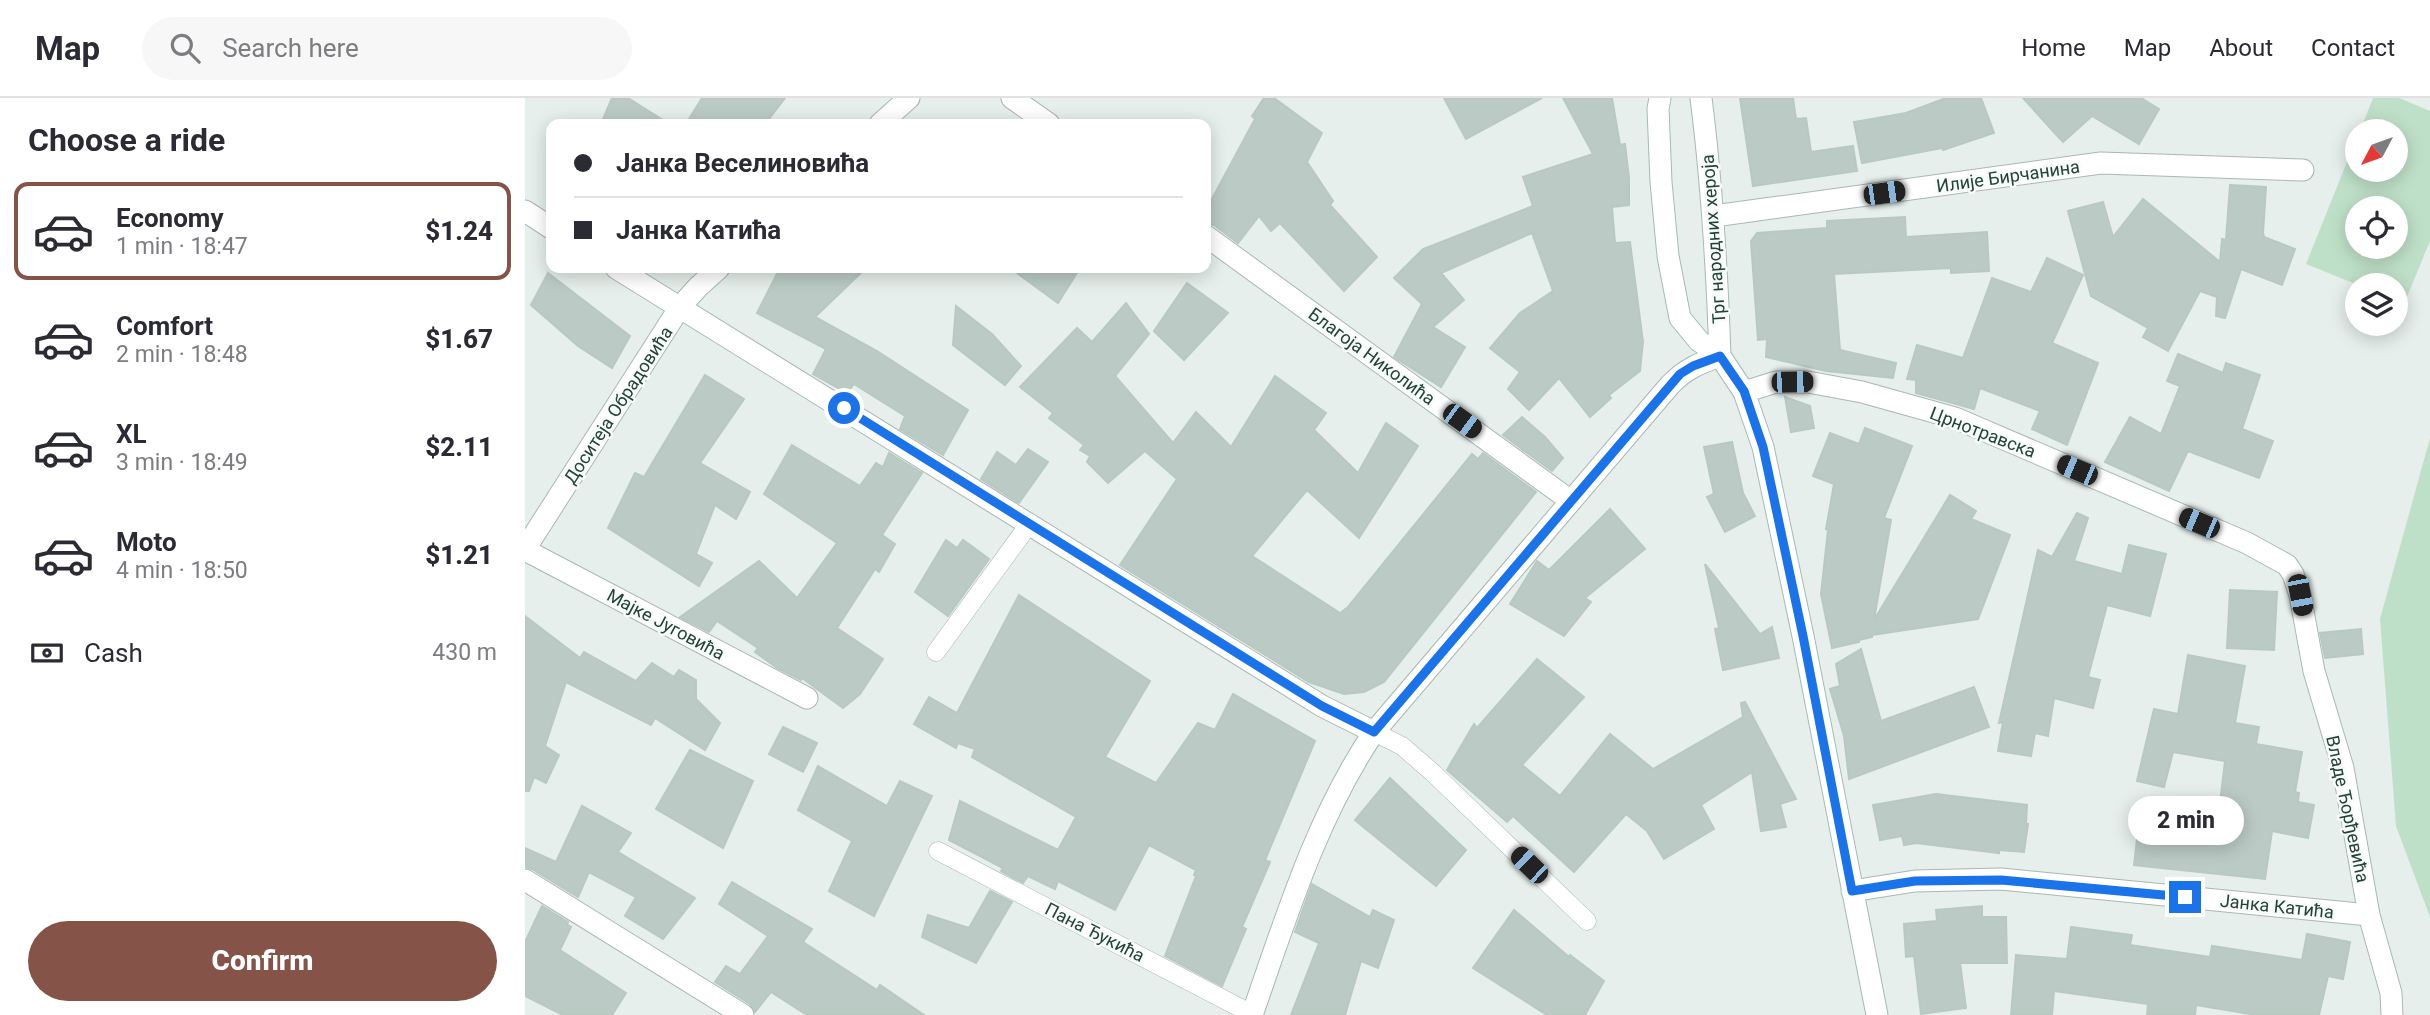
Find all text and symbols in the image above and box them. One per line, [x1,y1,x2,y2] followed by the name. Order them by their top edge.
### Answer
[142,17,632,80] search box
[35,29,100,68] text: Map
[166,29,204,67] icon: search
[222,33,359,63] text: Search here
[2021,34,2086,62] text: Home
[2124,34,2171,62] text: Map
[2209,34,2273,62] text: About
[2311,34,2395,62] text: Contact
[2345,119,2408,182] north arrow
[2345,119,2408,336] map controls
[28,121,225,159] text: Choose a ride
[616,148,869,178] text: Јанка Веселиновића
[1697,154,1729,324] street label: Трг народних хероја
[1935,156,2081,196] street label: Илије Бирчанина
[1862,180,1907,206] car
[2345,196,2408,259] button: locate
[32,200,95,263] icon: car
[116,203,223,233] text: Economy
[616,215,781,245] text: Јанка Катића
[425,216,493,246] text: $1.24
[116,233,248,260] text: 1 min · 18:47
[2345,273,2408,336] button: layers
[1305,303,1439,409] street label: Благоја Николића
[32,308,95,371] icon: car
[116,311,213,341] text: Comfort
[559,322,677,488] street label: Доситеја Обрадовића
[425,324,493,354] text: $1.67
[116,341,248,368] text: 2 min · 18:48
[1771,371,1814,393] car
[828,392,860,424] route start
[1439,400,1486,442] car
[1927,402,2039,462] street label: Црнотравска
[32,416,95,479] icon: car
[116,419,147,449] text: XL
[425,432,493,462] text: $2.11
[116,449,248,476] text: 3 min · 18:49
[2054,452,2101,488] car
[2176,505,2223,541] car
[32,524,95,587] icon: car
[116,527,177,557] text: Moto
[425,540,493,570] text: $1.21
[116,557,248,584] text: 4 min · 18:50
[2286,572,2315,618] car
[604,584,728,664] street label: Мајке Југовића
[28,634,66,672] icon: cash
[84,638,143,668] text: Cash
[432,639,497,666] text: 430 m
[2322,733,2374,885] street label: Владе Ђорђевића
[2127,796,2243,844] callout: 2 min
[2157,807,2215,834] text: 2 min
[1507,843,1552,887] car
[2169,881,2201,913] route end
[2219,890,2335,922] street label: Јанка Катића
[1042,898,1148,966] street label: Пана Ђукића
[28,921,497,1001] button: Confirm

